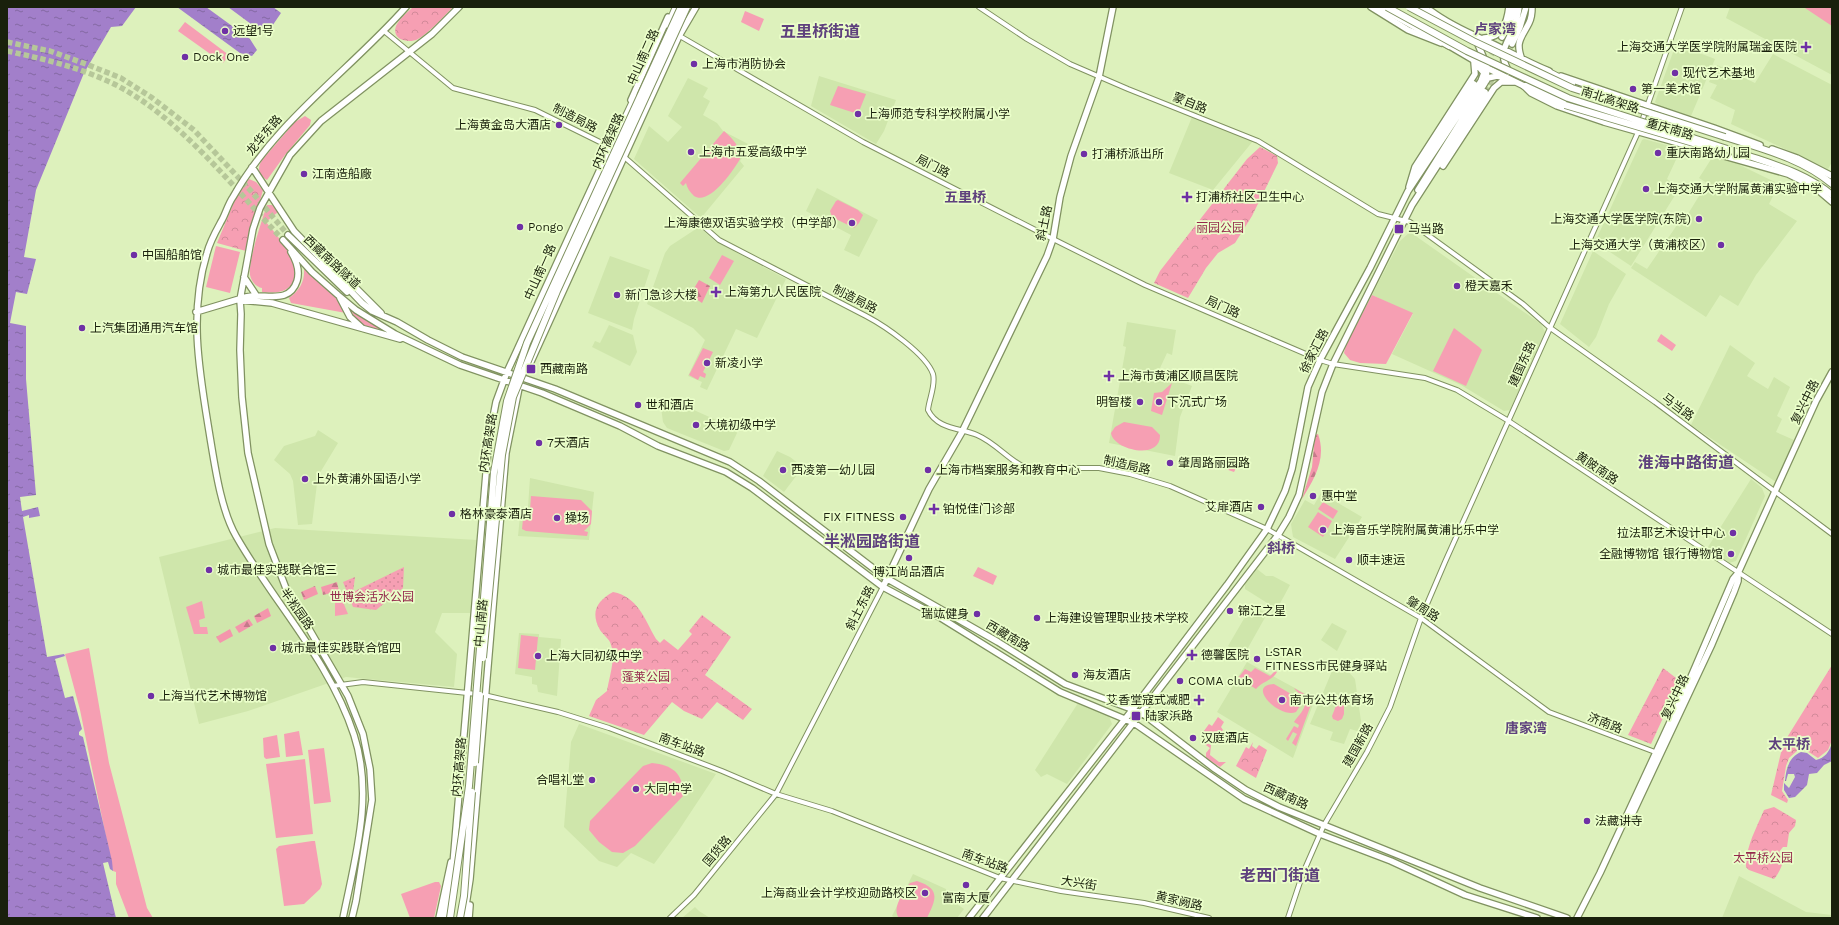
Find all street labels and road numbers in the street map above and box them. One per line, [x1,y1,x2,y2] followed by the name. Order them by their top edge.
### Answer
[624,27,662,87] street label: 中山南二路
[1579,84,1641,116] street label: 南北高架路
[1171,90,1209,116] street label: 蒙自路
[550,101,600,135] street label: 制造局路
[589,111,627,171] street label: 内环高架路
[243,112,285,158] street label: 龙华东路
[1645,116,1695,142] street label: 重庆南路
[914,152,952,180] street label: 局门路
[1033,204,1055,242] street label: 斜土路
[301,232,363,292] street label: 西藏南路隧道
[521,242,559,302] street label: 中山南一路
[830,282,880,316] street label: 制造局路
[1204,293,1242,321] street label: 局门路
[1297,326,1331,376] street label: 徐家汇路
[1506,339,1538,389] street label: 建国东路
[1788,377,1822,427] street label: 复兴中路
[1659,391,1697,423] street label: 马当路
[476,412,500,474] street label: 内环高架路
[1573,449,1621,487] street label: 黄陂南路
[1102,453,1152,477] street label: 制造局路
[843,583,877,633] street label: 斜土东路
[277,585,317,633] street label: 半淞园路
[1404,594,1442,624] street label: 肇周路
[472,598,490,648] street label: 中山南路
[984,618,1032,654] street label: 西藏南路
[1659,672,1691,722] street label: 复兴中路
[1586,710,1624,736] street label: 济南路
[1340,721,1376,769] street label: 建国新路
[657,730,707,760] street label: 南车站路
[449,736,469,798] street label: 内环高架路
[1261,780,1311,812] street label: 西藏南路
[700,833,734,869] street label: 国货路
[960,846,1010,876] street label: 南车站路
[1060,873,1098,893] street label: 大兴街
[1154,889,1204,913] street label: 黄家阙路

